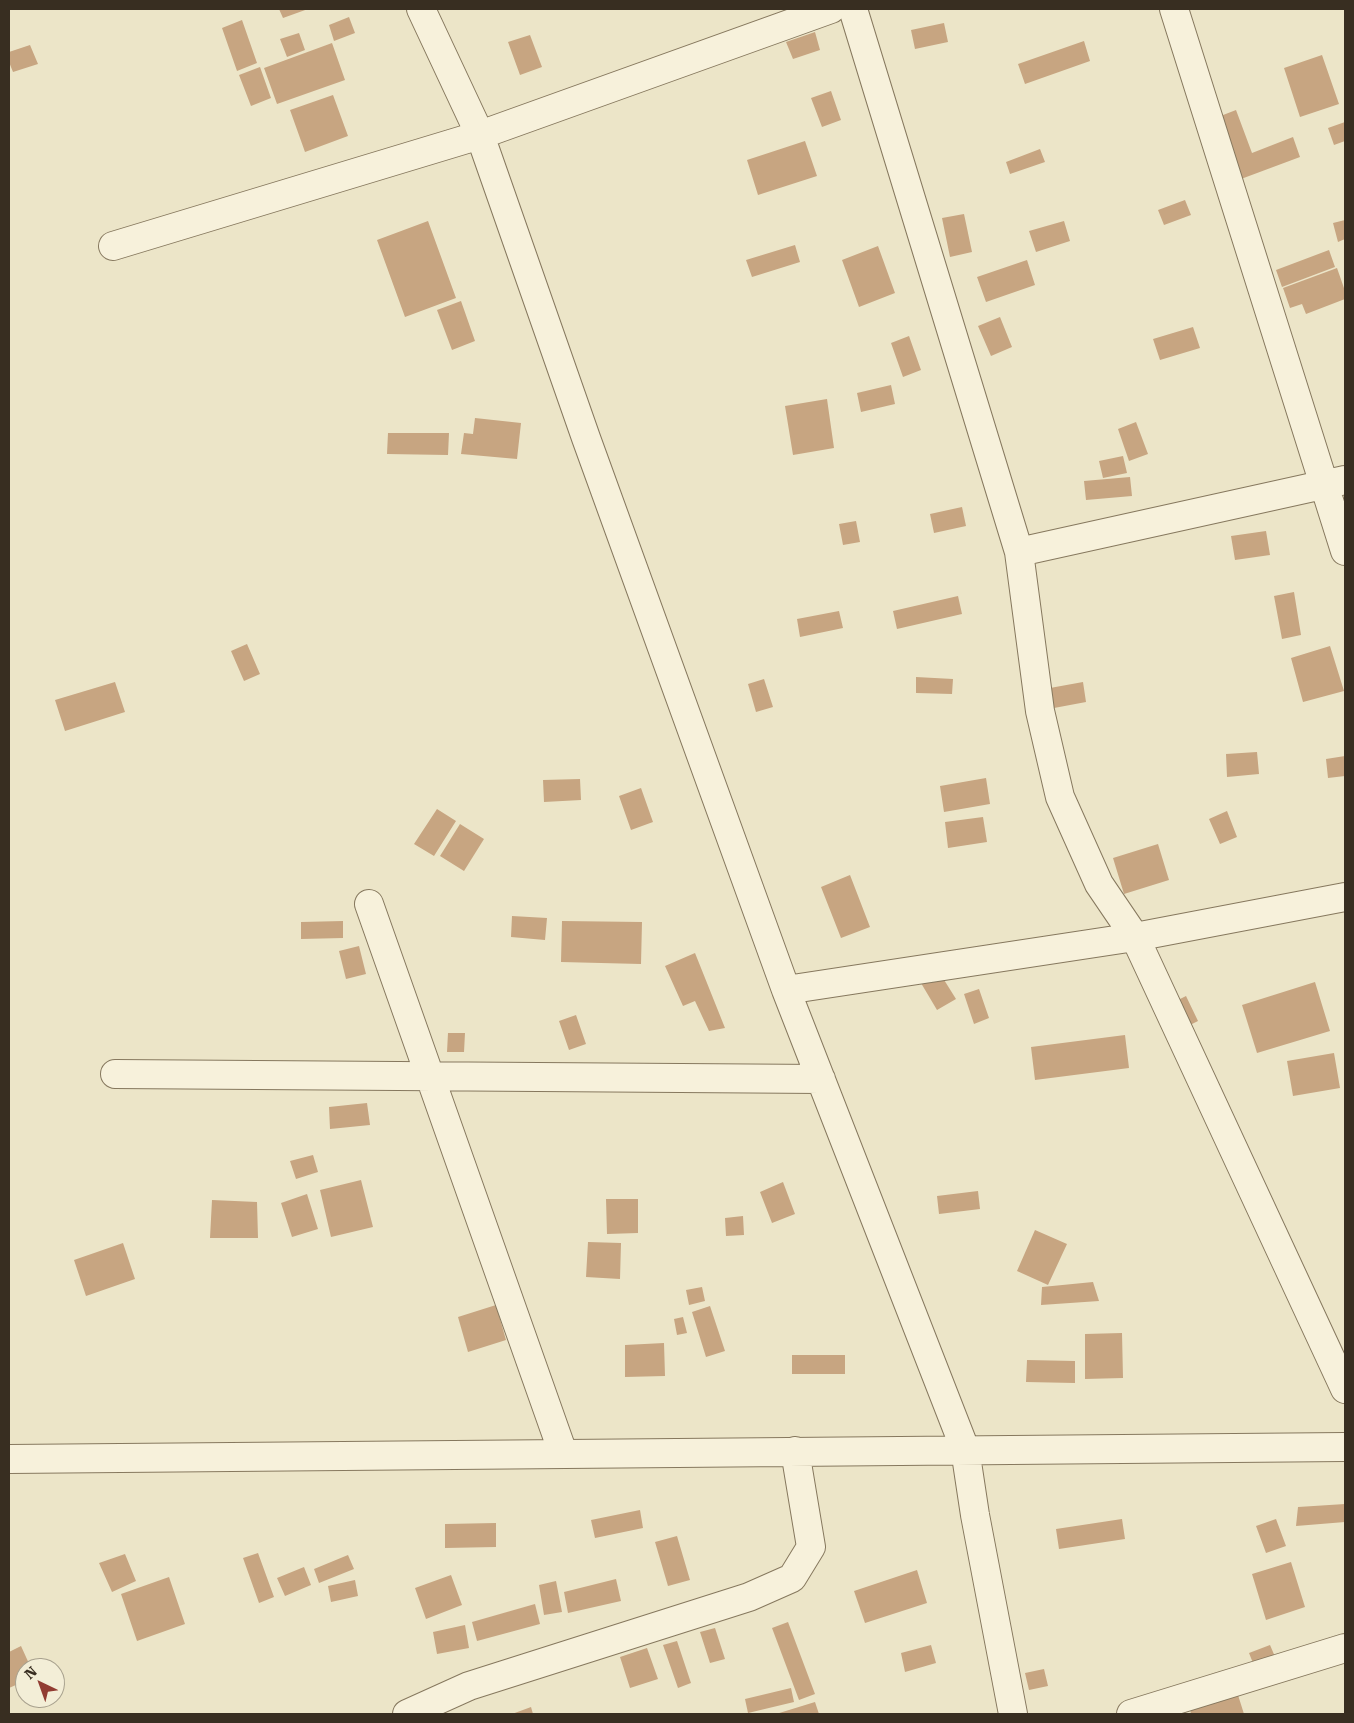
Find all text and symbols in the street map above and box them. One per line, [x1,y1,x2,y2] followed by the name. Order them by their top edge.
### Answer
[15,1658,65,1708] north arrow
[21,1663,40,1682] text: N

